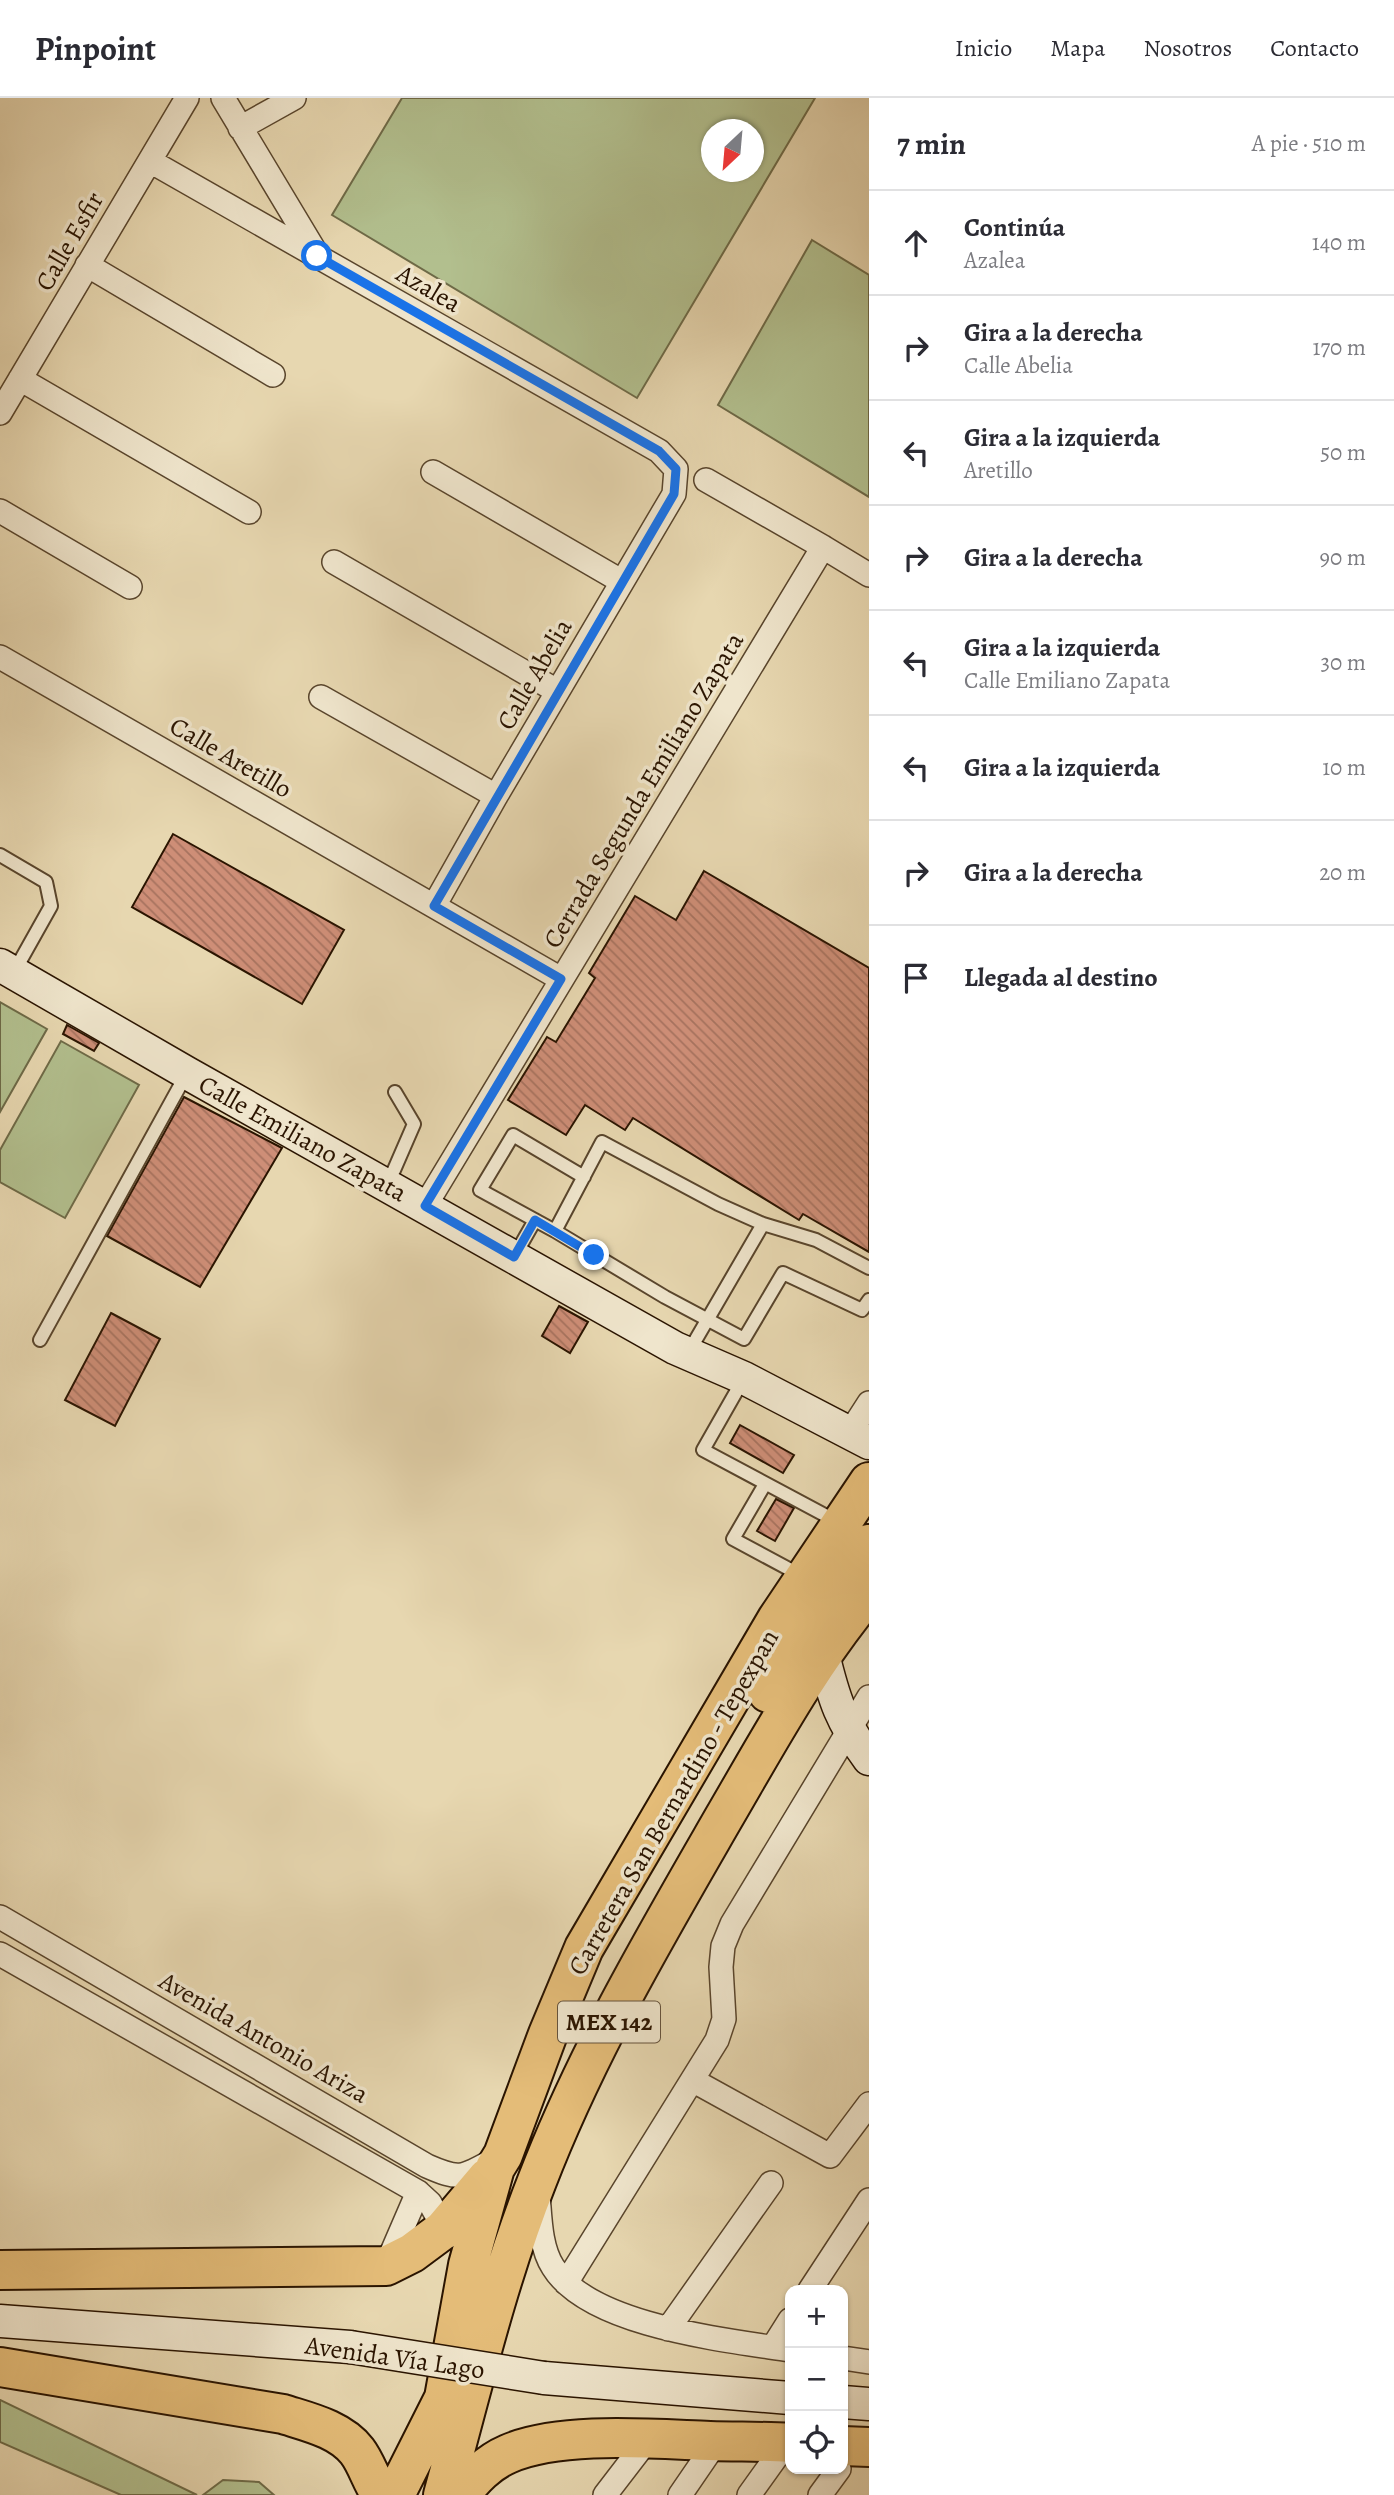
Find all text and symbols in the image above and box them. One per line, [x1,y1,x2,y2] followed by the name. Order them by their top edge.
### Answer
[35,26,156,71] text: Pinpoint
[955,32,1012,64] text: Inicio
[1050,32,1105,64] text: Mapa
[1143,32,1232,64] text: Nosotros
[1270,32,1359,64] text: Contacto
[701,119,764,182] north arrow
[897,124,966,164] text: 7 min
[1252,128,1366,159] text: A pie · 510 m
[27,185,112,297] street label: Calle Esfir
[964,210,1065,245] text: Continúa
[897,224,935,262] icon: ahead
[1312,227,1366,258] text: 140 m
[301,240,332,271] route start
[964,245,1025,276] text: Azalea
[389,255,468,321] street label: Azalea
[964,315,1143,350] text: Gira a la derecha
[897,329,935,367] icon: right
[1313,332,1366,363] text: 170 m
[964,350,1073,381] text: Calle Abelia
[964,420,1160,455] text: Gira a la izquierda
[897,434,935,472] icon: left
[1320,437,1366,468] text: 50 m
[964,455,1033,486] text: Aretillo
[897,539,935,577] icon: right
[964,540,1143,575] text: Gira a la derecha
[1320,542,1366,573] text: 90 m
[488,612,580,736] street label: Calle Abelia
[535,626,752,955] street label: Cerrada Segunda Emiliano Zapata
[964,630,1160,665] text: Gira a la izquierda
[897,644,935,682] icon: left
[1320,647,1366,678] text: 30 m
[964,665,1170,696] text: Calle Emiliano Zapata
[163,708,298,806] street label: Calle Aretillo
[897,749,935,787] icon: left
[964,750,1160,785] text: Gira a la izquierda
[1322,752,1366,783] text: 10 m
[897,854,935,892] icon: right
[964,855,1143,890] text: Gira a la derecha
[1319,857,1366,888] text: 20 m
[897,959,935,997] icon: arrive
[964,960,1158,995] text: Llegada al destino
[192,1067,413,1210] street label: Calle Emiliano Zapata
[578,1239,609,1270] route end
[560,1623,787,1982] street label: Carretera San Bernardino - Tepexpan
[152,1963,375,2112] street label: Avenida Antonio Ariza
[558,2001,660,2042] road number: MEX 142
[785,2285,848,2474] map controls
[785,2285,848,2348] button: +
[302,2327,487,2387] street label: Avenida Vía Lago
[785,2348,848,2411] button: −
[785,2411,848,2474] button: locate

